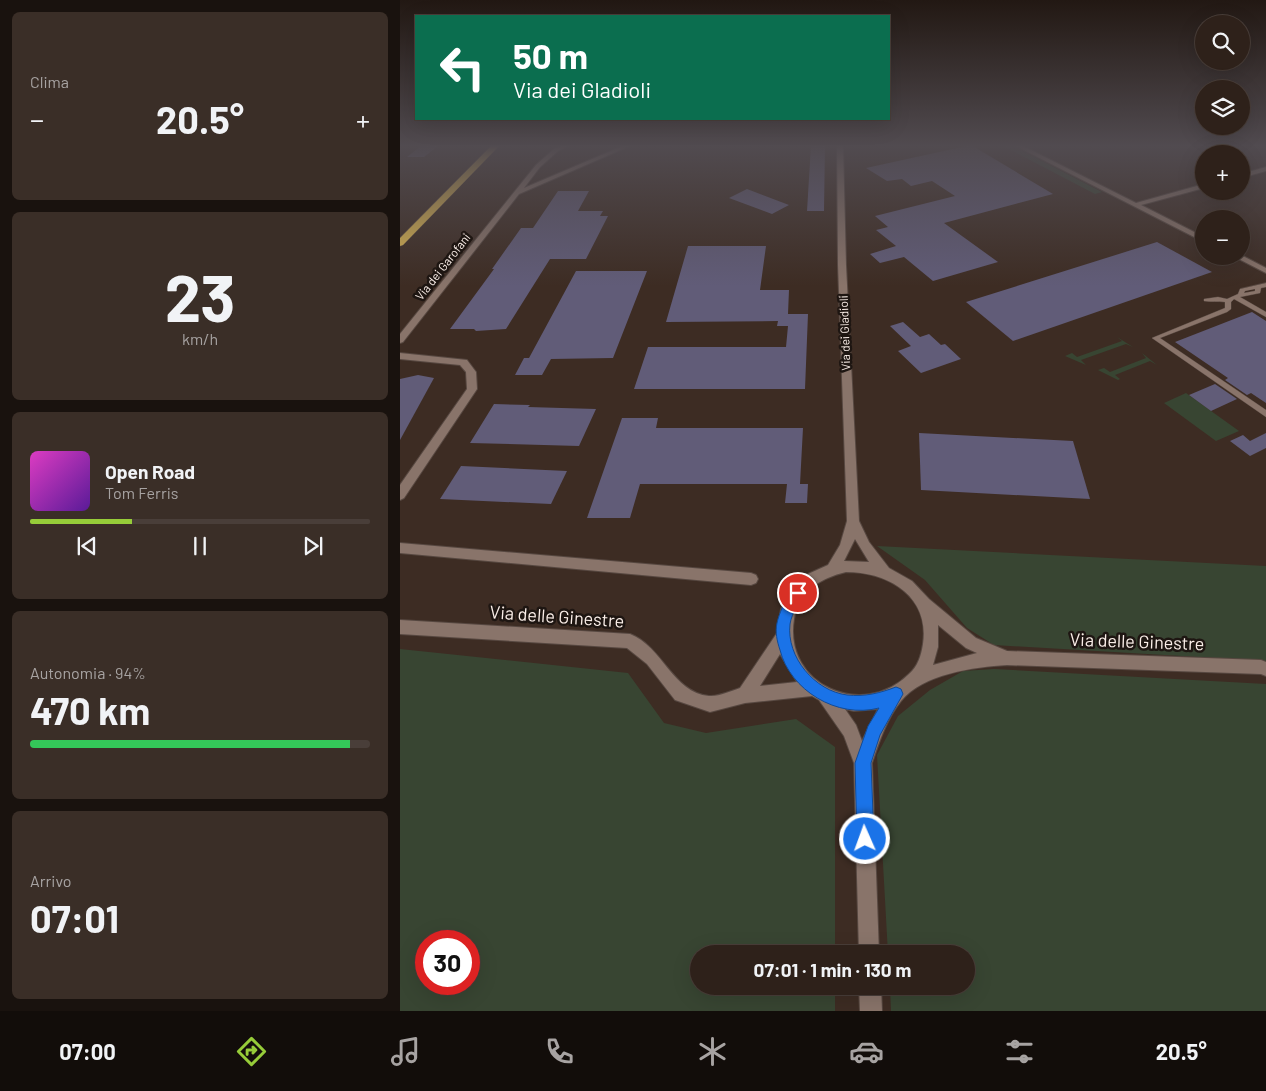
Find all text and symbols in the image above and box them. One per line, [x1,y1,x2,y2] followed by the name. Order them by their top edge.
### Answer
[1195,15,1250,265] map controls
[1195,15,1250,70] button: search
[513,34,588,76] text: 50 m
[430,35,495,100] icon: left
[30,72,69,91] text: Clima
[513,76,651,102] text: Via dei Gladioli
[1195,80,1250,135] button: layers
[156,96,244,142] text: 20.5°
[30,102,44,136] text: −
[356,102,370,136] text: +
[1195,145,1250,200] button: +
[1195,210,1250,265] button: −
[412,230,473,303] street label: Via dei Garofani
[165,257,235,335] text: 23
[836,295,852,371] street label: Via dei Gladioli
[182,329,218,348] text: km/h
[105,460,195,483] text: Open Road
[105,483,179,502] text: Tom Ferris
[73,532,101,560] icon: previous
[186,532,214,560] icon: pause
[299,532,327,560] icon: next
[777,572,819,614] pin
[784,579,812,607] icon: arrive
[489,600,625,632] street label: Via delle Ginestre
[1069,628,1205,654] street label: Via delle Ginestre
[30,663,146,682] text: Autonomia · 94%
[30,687,150,733] text: 470 km
[838,812,890,864] position arrow
[30,871,72,890] text: Arrivo
[30,895,119,941] text: 07:01
[415,930,480,995] speed limit sign: 30
[754,958,911,981] text: 07:01 · 1 min · 130 m
[234,1034,269,1069] icon: directions
[388,1034,423,1069] icon: music
[542,1034,577,1069] icon: phone
[695,1034,730,1069] icon: climate
[849,1034,884,1069] icon: car
[1002,1034,1037,1069] icon: filters
[59,1038,116,1064] text: 07:00
[1156,1038,1207,1064] text: 20.5°

